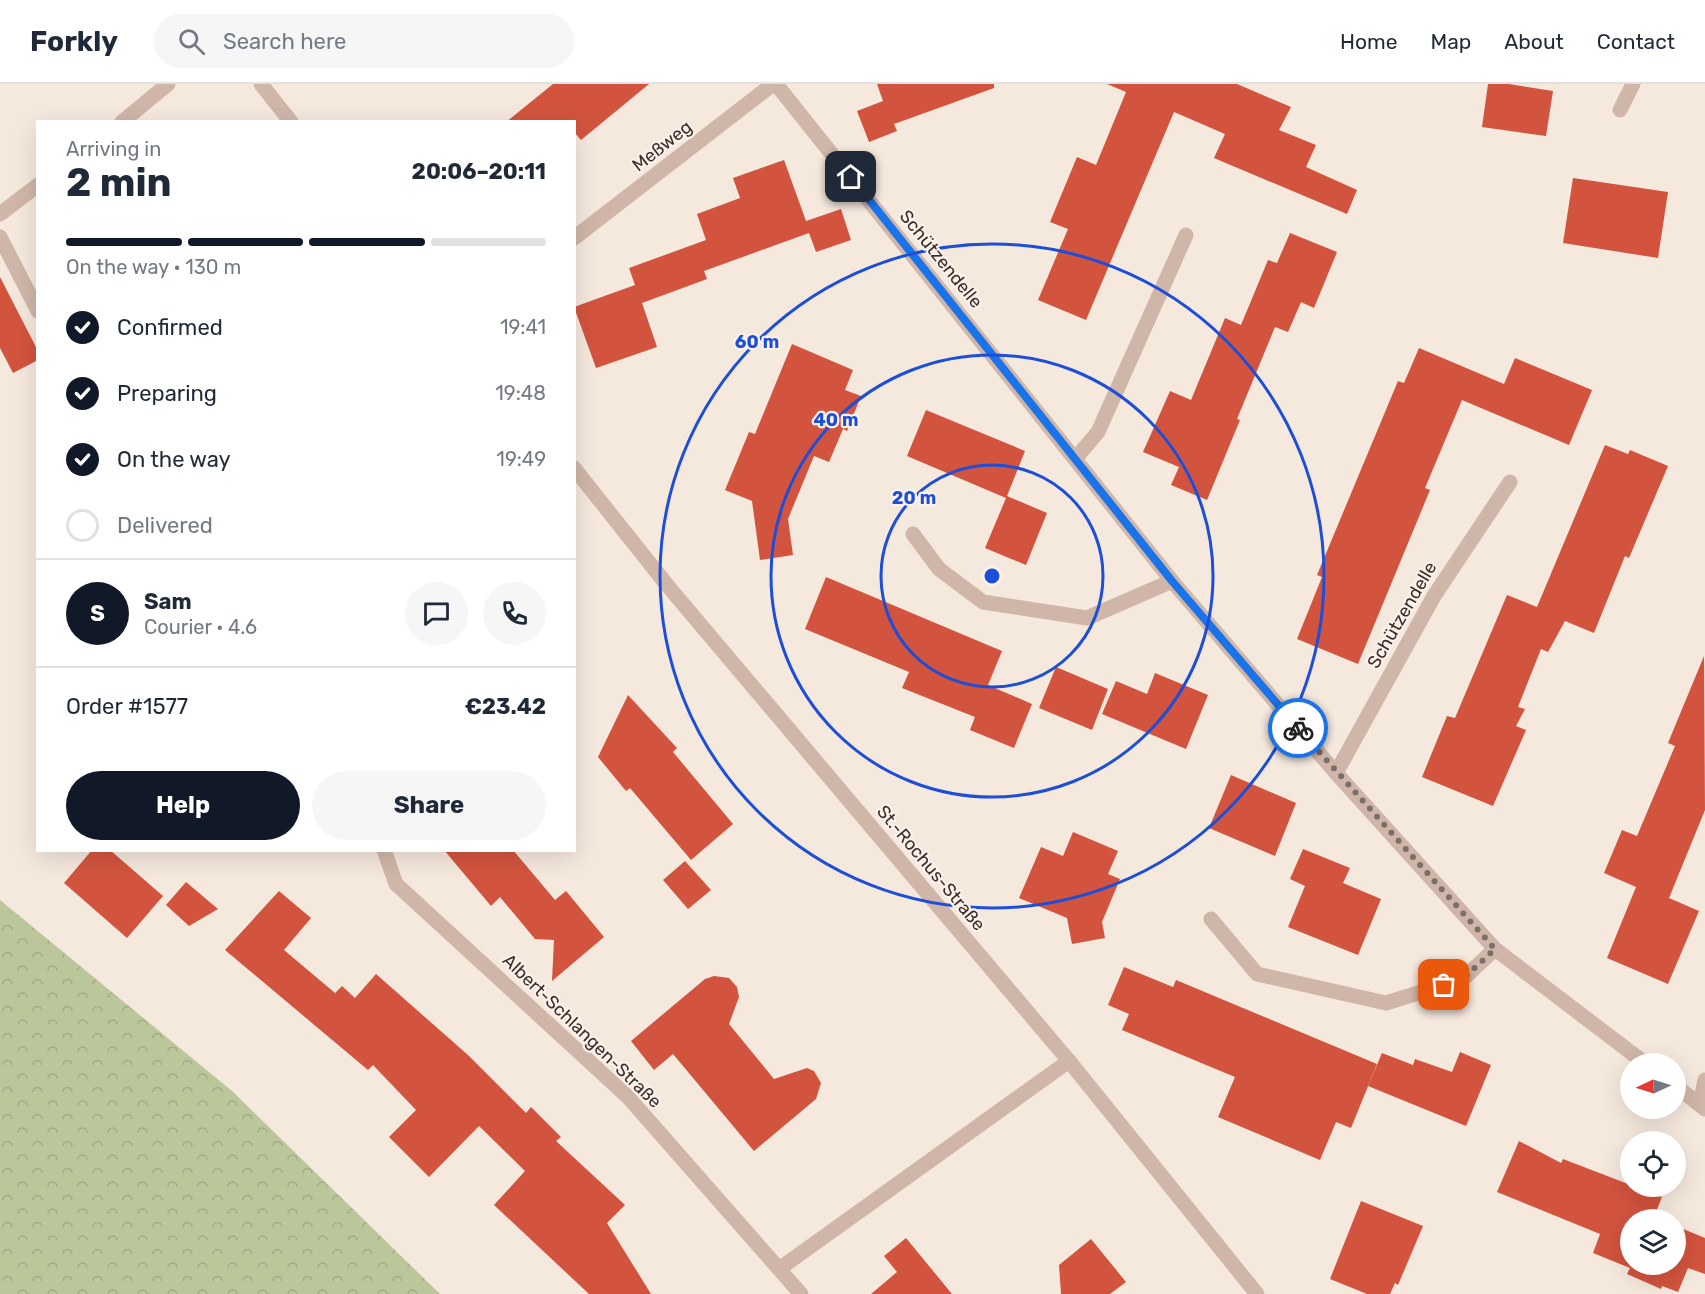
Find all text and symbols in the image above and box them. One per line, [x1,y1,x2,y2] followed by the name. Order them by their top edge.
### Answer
[154,14,574,68] search box
[30,25,118,58] text: Forkly
[175,25,208,58] icon: search
[223,28,346,55] text: Search here
[1340,29,1397,54] text: Home
[1430,29,1471,54] text: Map
[1504,29,1564,54] text: About
[1597,29,1675,54] text: Contact
[628,116,696,176] street label: Meßweg
[66,137,161,161] text: Arriving in
[825,151,876,202] pin
[412,158,546,185] text: 20:06–20:11
[66,160,172,206] text: 2 min
[834,160,867,193] icon: home
[895,206,987,312] street label: Schützendelle
[66,255,241,279] text: On the way · 130 m
[66,311,99,344] icon: check
[117,314,223,341] text: Confirmed
[500,315,546,339] text: 19:41
[735,331,779,353] text: 60 m
[66,377,99,410] icon: check
[117,380,217,407] text: Preparing
[495,381,546,405] text: 19:48
[814,409,858,431] text: 40 m
[66,443,99,476] icon: check
[117,446,231,473] text: On the way
[496,447,546,471] text: 19:49
[892,487,936,509] text: 20 m
[117,512,213,539] text: Delivered
[1363,558,1441,672] street label: Schützendelle
[982,566,1002,586] centre of rings
[405,582,468,645] button: chat
[483,582,546,645] button: phone
[144,588,192,615] text: Sam
[90,600,105,627] text: S
[144,615,257,639] text: Courier · 4.6
[66,693,188,720] text: Order #1577
[465,693,546,720] text: €23.42
[1268,698,1328,758] courier
[1282,712,1315,745] icon: bike
[66,771,300,840] button: Help
[312,771,546,840] button: Share
[872,801,990,935] street label: St.-Rochus-Straße
[498,949,666,1113] street label: Albert-Schlangen-Straße
[1418,959,1469,1010] pin
[1427,968,1460,1001] icon: bag
[1620,1053,1686,1119] north arrow
[1620,1053,1686,1275] map controls
[1620,1131,1686,1197] button: locate
[1620,1209,1686,1275] button: layers

